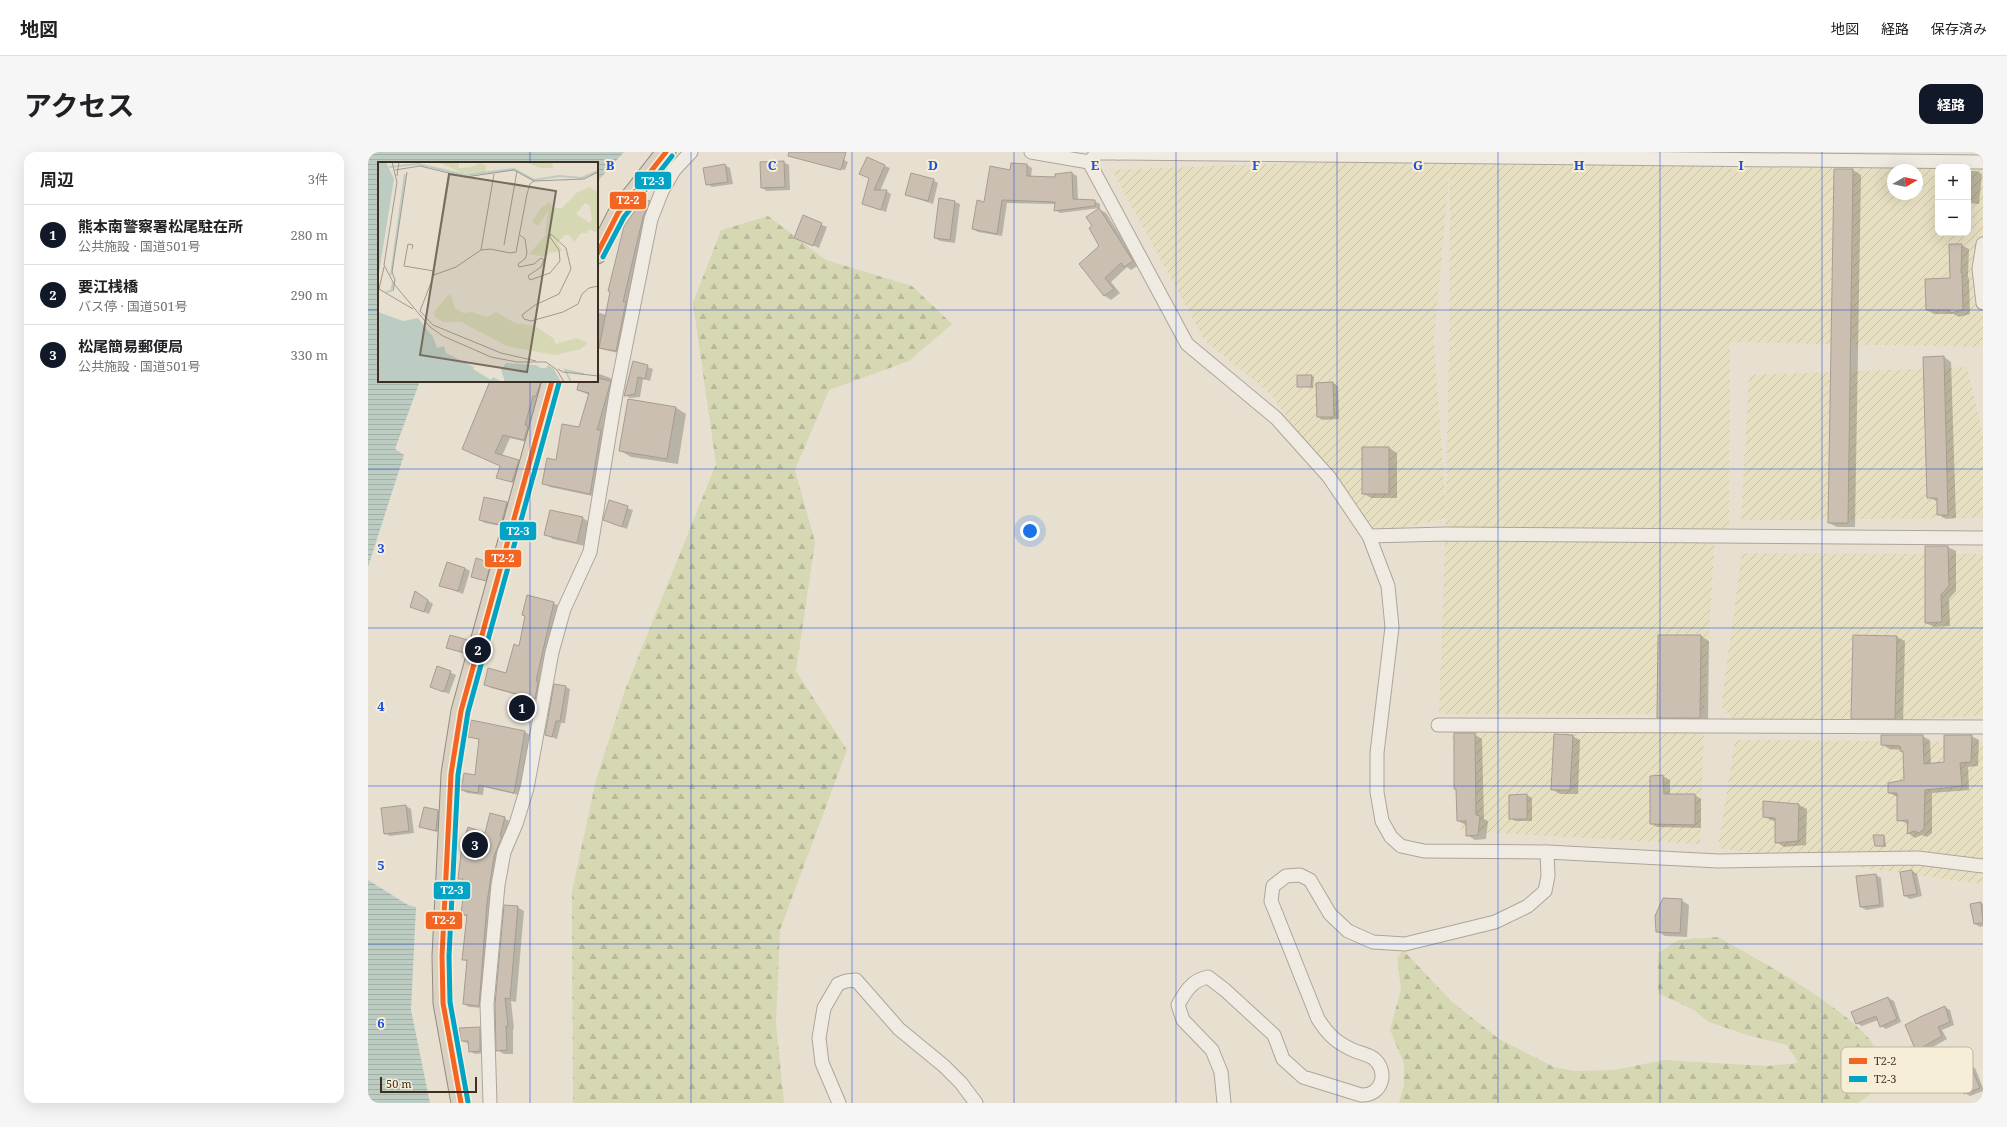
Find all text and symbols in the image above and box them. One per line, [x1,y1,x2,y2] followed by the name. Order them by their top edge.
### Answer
[20,16,58,42] text: 地図
[1831,19,1859,38] text: 地図
[1881,19,1909,38] text: 経路
[1931,19,1987,38] text: 保存済み
[1919,84,1983,124] button: 経路
[24,86,135,124] text: アクセス
[606,156,615,174] text: B
[768,156,777,174] text: C
[928,156,938,174] text: D
[1091,156,1100,174] text: E
[1252,156,1260,174] text: F
[1413,156,1423,174] text: G
[1574,156,1585,174] text: H
[1738,156,1744,174] text: I
[378,162,598,382] inset map
[1887,164,1923,200] north arrow
[1935,164,1971,236] map controls
[1935,164,1971,200] button: +
[40,168,74,191] text: 周辺
[308,170,328,188] text: 3件
[634,171,672,190] line badge: T2-3
[641,173,665,188] text: T2-3
[609,191,647,210] line badge: T2-2
[616,192,640,207] text: T2-2
[1935,200,1971,236] button: −
[78,216,243,236] text: 熊本南警察署松尾駐在所
[49,226,57,244] text: 1
[291,226,328,244] text: 280 m
[78,237,201,255] text: 公共施設 · 国道501号
[78,276,138,296] text: 要江桟橋
[49,286,57,304] text: 2
[291,286,328,304] text: 290 m
[78,297,188,315] text: バス停 · 国道501号
[78,336,183,356] text: 松尾簡易郵便局
[49,346,57,364] text: 3
[291,346,328,364] text: 330 m
[78,357,201,375] text: 公共施設 · 国道501号
[499,521,537,541] line badge: T2-3
[1020,521,1040,541] your location
[506,523,530,538] text: T2-3
[377,539,385,557] text: 3
[484,549,522,568] line badge: T2-2
[491,550,515,565] text: T2-2
[465,635,491,665] pin: 2
[509,693,535,723] pin: 1
[377,697,385,715] text: 4
[462,830,488,860] pin: 3
[377,856,385,874] text: 5
[433,881,471,900] line badge: T2-3
[440,882,464,897] text: T2-3
[425,911,463,930] line badge: T2-2
[432,912,456,927] text: T2-2
[377,1014,385,1032] text: 6
[1841,1047,1973,1093] legend
[1874,1053,1896,1068] text: T2-2
[1874,1071,1896,1086] text: T2-3
[380,1075,477,1094] scale bar
[386,1076,412,1091] text: 50 m

